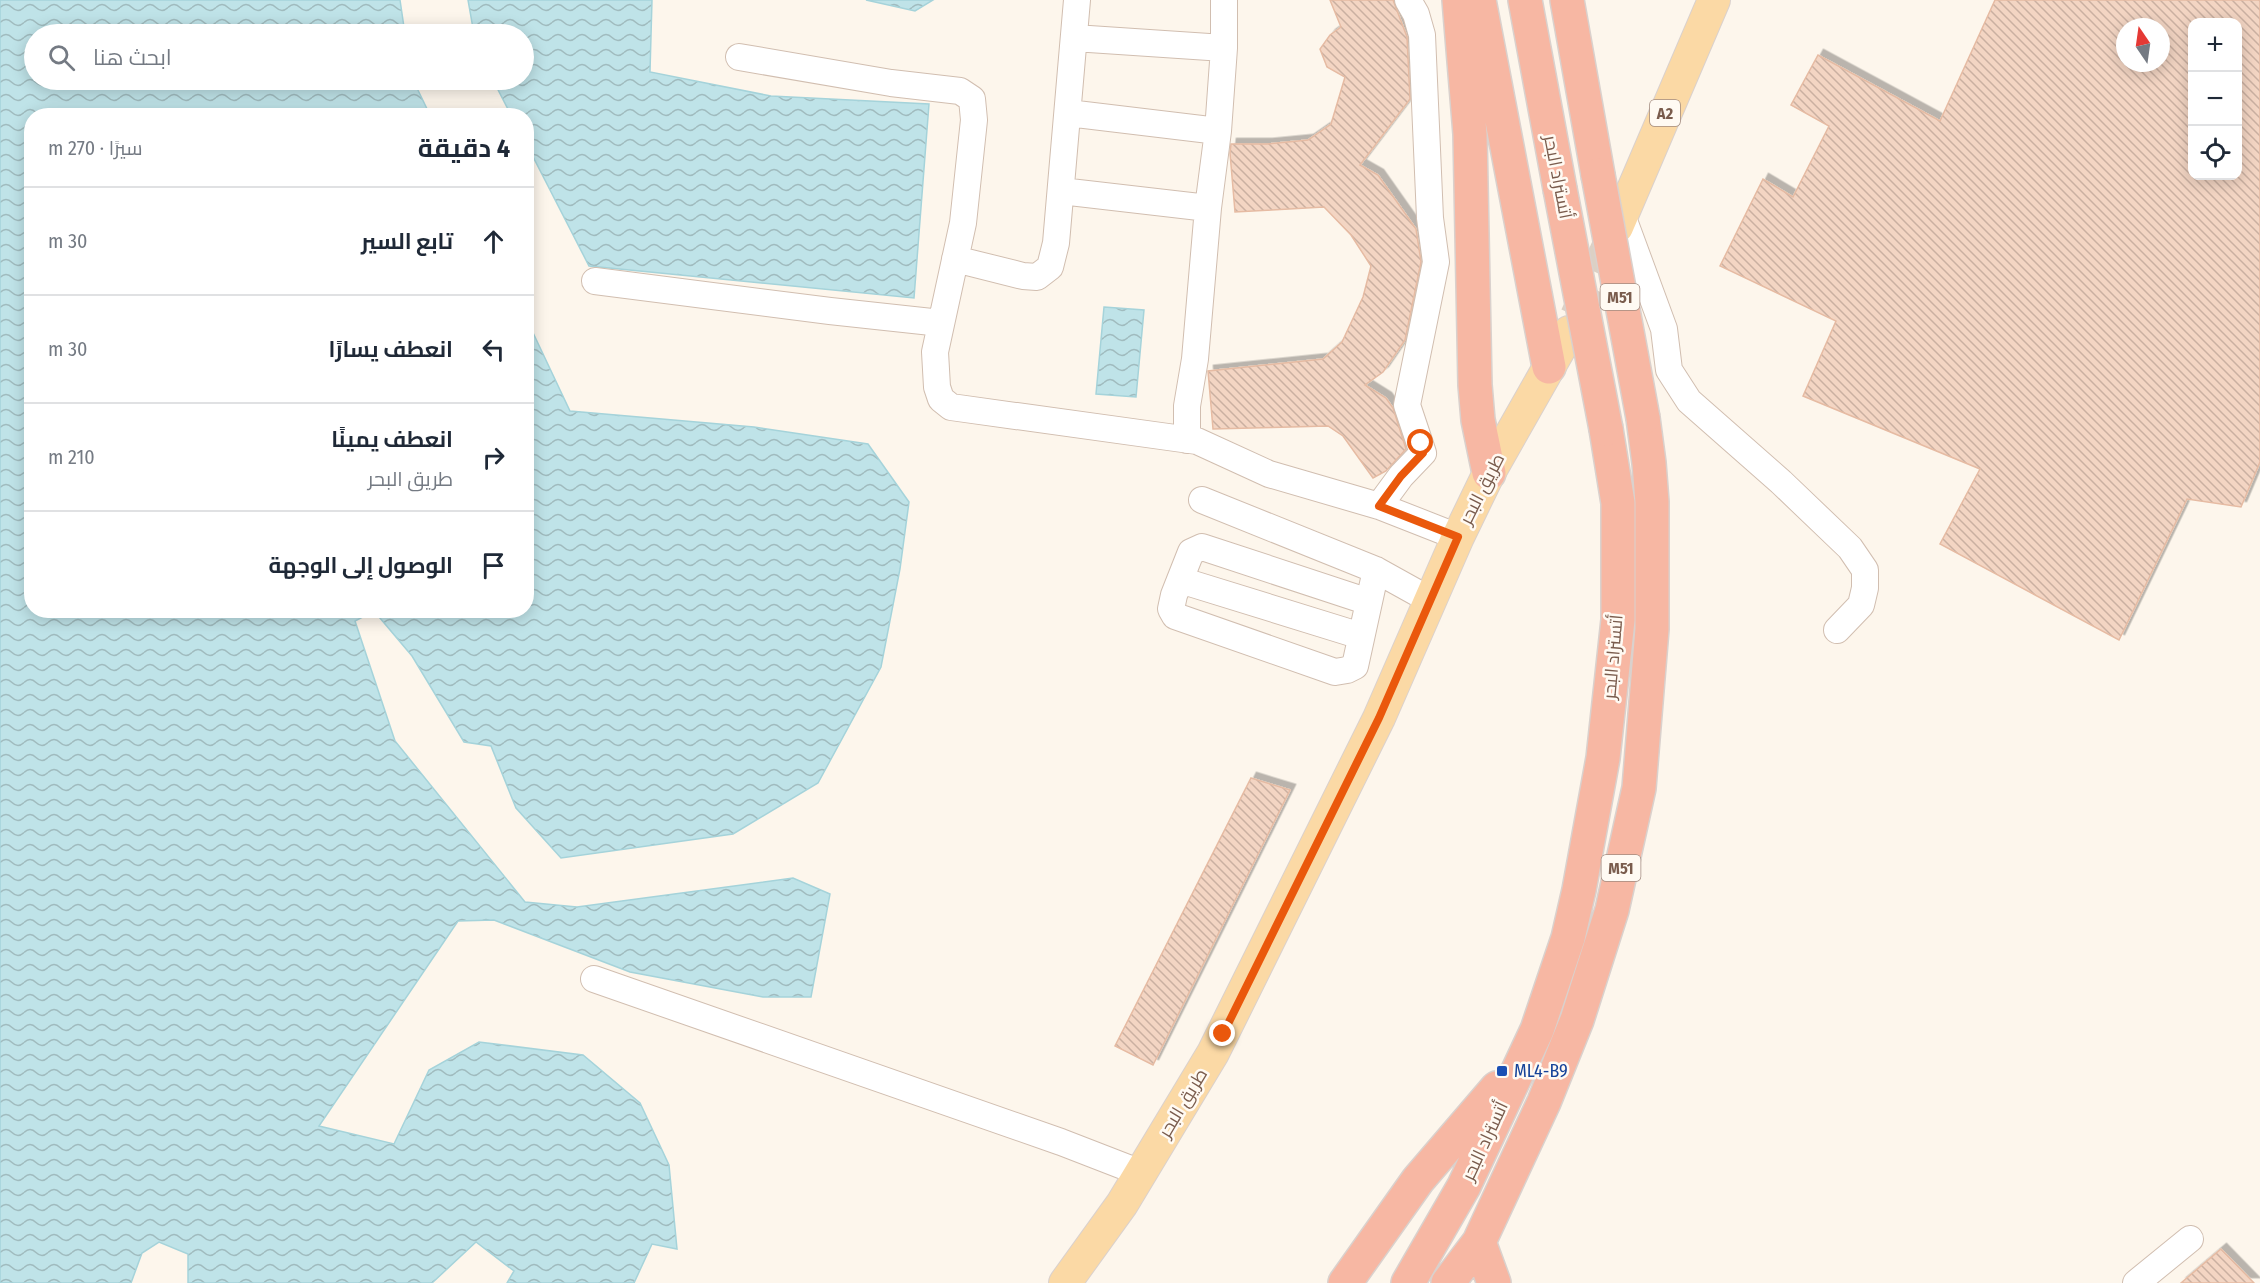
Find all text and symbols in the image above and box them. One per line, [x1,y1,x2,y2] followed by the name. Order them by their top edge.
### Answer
[2116,18,2170,72] north arrow
[2188,18,2242,180] map controls
[2188,18,2242,72] button: +
[24,24,534,90] search box
[45,41,78,74] icon: search
[93,44,172,71] text: ابحث هنا
[2188,72,2242,126] button: −
[1650,100,1680,126] road number: A2
[2188,126,2242,180] button: locate
[1539,132,1577,221] street label: أتستراد البحر
[418,133,510,164] text: 4 دقيقة
[48,136,143,160] text: سيرًا · 270 m
[477,225,510,258] icon: ahead
[361,228,453,255] text: تابع السير
[48,229,88,253] text: 30 m
[1600,284,1640,310] road number: M51
[477,333,510,366] icon: left
[328,336,453,363] text: انعطف يسارًا
[48,337,88,361] text: 30 m
[331,426,453,453] text: انعطف يمينًا
[1407,429,1433,455] route start
[477,441,510,474] icon: right
[48,445,95,469] text: 210 m
[1454,450,1510,530] street label: طريق البحر
[368,467,453,491] text: طريق البحر
[477,549,510,582] icon: arrive
[269,552,453,579] text: الوصول إلى الوجهة
[1598,614,1628,701] street label: أتستراد البحر
[1602,855,1640,881] road number: M51
[1209,1020,1235,1046] route end
[1514,1060,1568,1082] place label: ML4-B9
[1153,1064,1213,1143] street label: طريق البحر
[1495,1064,1509,1078] marker: ML4-B9
[1457,1098,1513,1185] street label: أتستراد البحر

